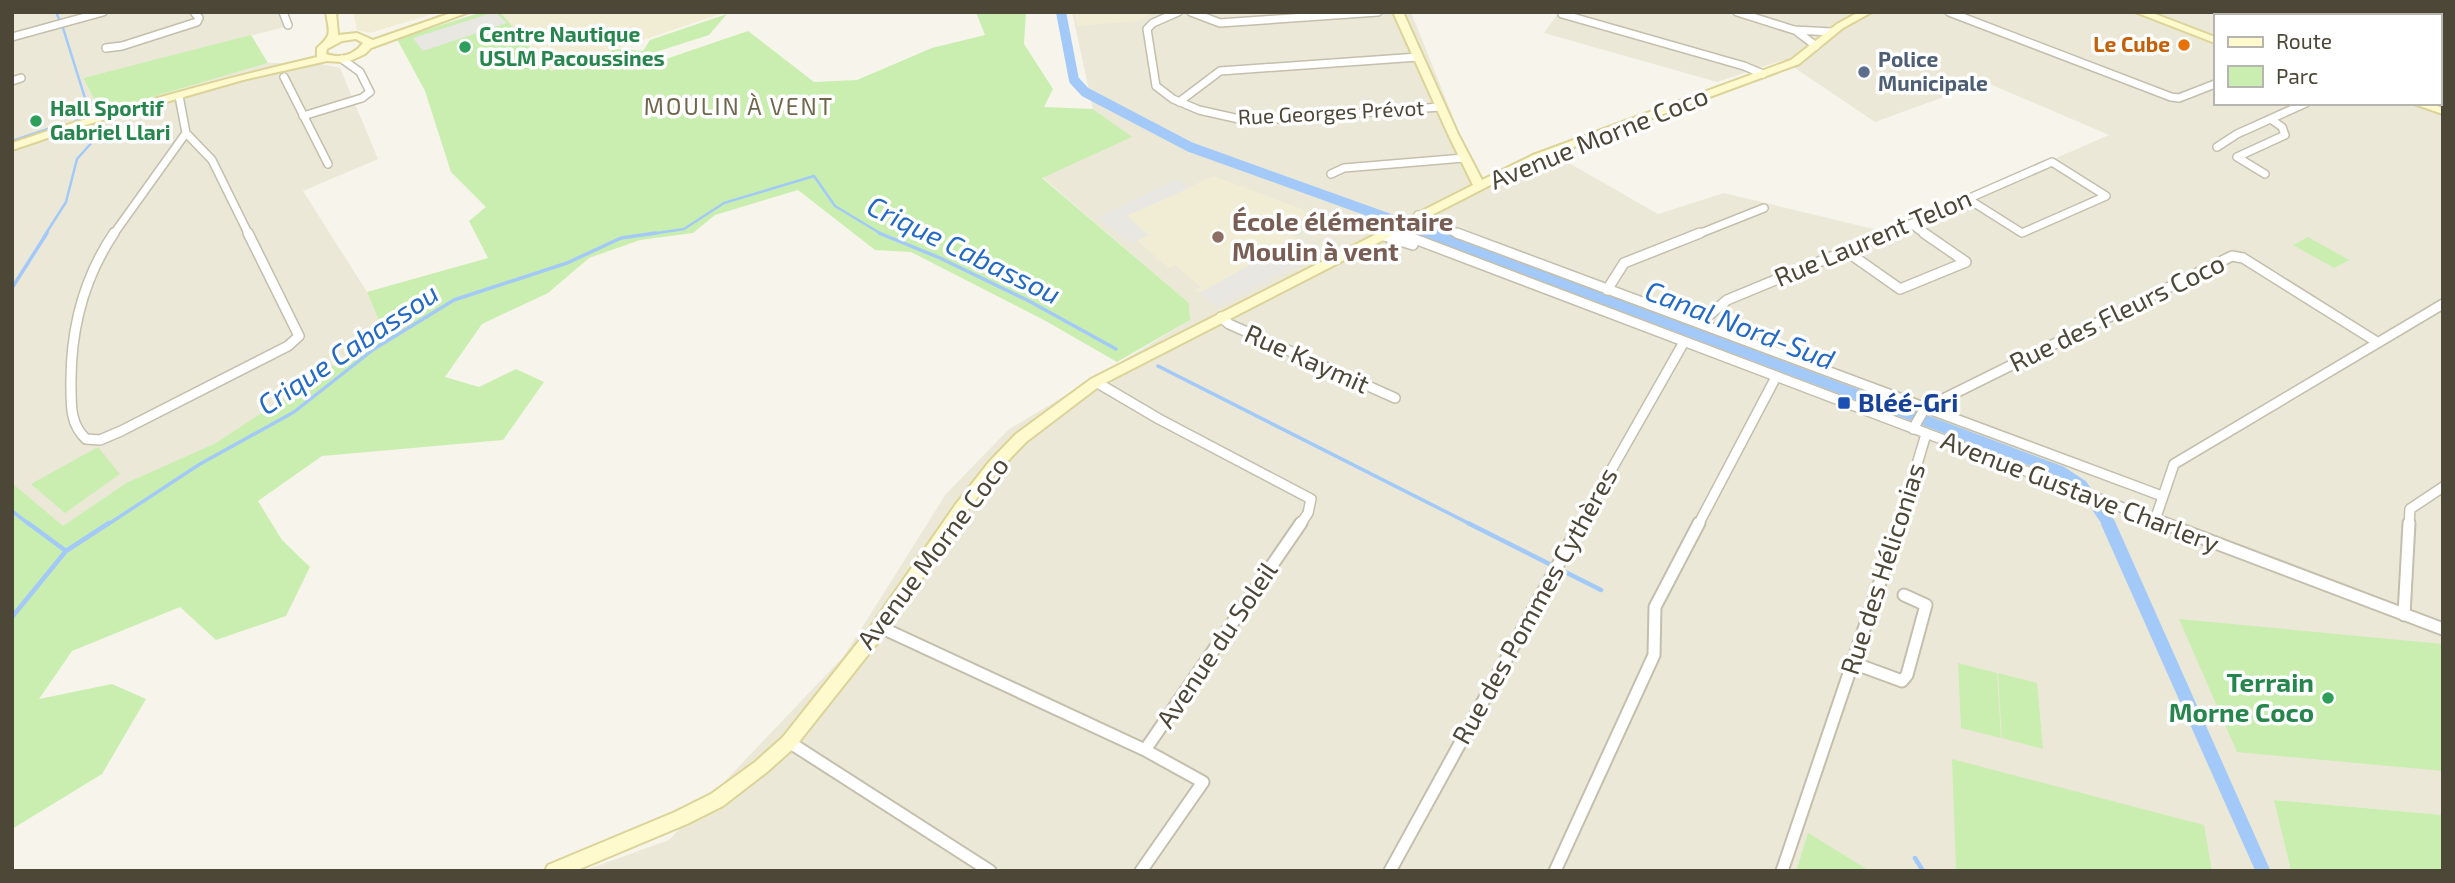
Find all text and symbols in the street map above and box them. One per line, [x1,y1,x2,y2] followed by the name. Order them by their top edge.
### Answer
[2214,14,2441,105] legend
[479,21,665,70] place label: Centre Nautique USLM Pacoussines
[2276,28,2332,53] text: Route
[2093,31,2170,56] place label: Le Cube
[2176,37,2192,53] marker: Le Cube
[457,39,473,55] marker: Centre Nautique USLM Pacoussines
[1878,46,1988,95] place label: Police Municipale
[2276,63,2318,88] text: Parc
[1856,64,1872,80] marker: Police Municipale
[1485,79,1712,195] street label: Avenue Morne Coco
[644,92,834,120] district label: MOULIN À VENT
[1237,94,1425,129] street label: Rue Georges Prévot
[50,95,171,144] place label: Hall Sportif Gabriel Llari
[28,113,44,129] marker: Hall Sportif Gabriel Llari
[1769,181,1976,292] street label: Rue Laurent Telon
[862,188,1067,311] water label: Crique Cabassou
[1232,205,1453,266] place label: École élémentaire Moulin à vent
[1210,229,1226,245] marker: École élémentaire Moulin à vent
[2004,246,2229,377] street label: Rue des Fleurs Coco
[1641,272,1840,376] water label: Canal Nord-Sud
[251,275,444,421] water label: Crique Cabassou
[1240,316,1375,399] street label: Rue Kaymit
[1858,386,1958,417] place label: Bléé-Gri
[1836,395,1852,411] marker: Bléé-Gri
[1937,423,2224,558] street label: Avenue Gustave Charlery
[849,450,1014,654] street label: Avenue Morne Coco
[1833,459,1930,678] street label: Rue des Héliconias
[1445,462,1623,749] street label: Rue des Pommes Cythères
[1149,555,1283,733] street label: Avenue du Soleil
[2169,666,2314,727] place label: Terrain Morne Coco
[2320,690,2336,706] marker: Terrain Morne Coco

